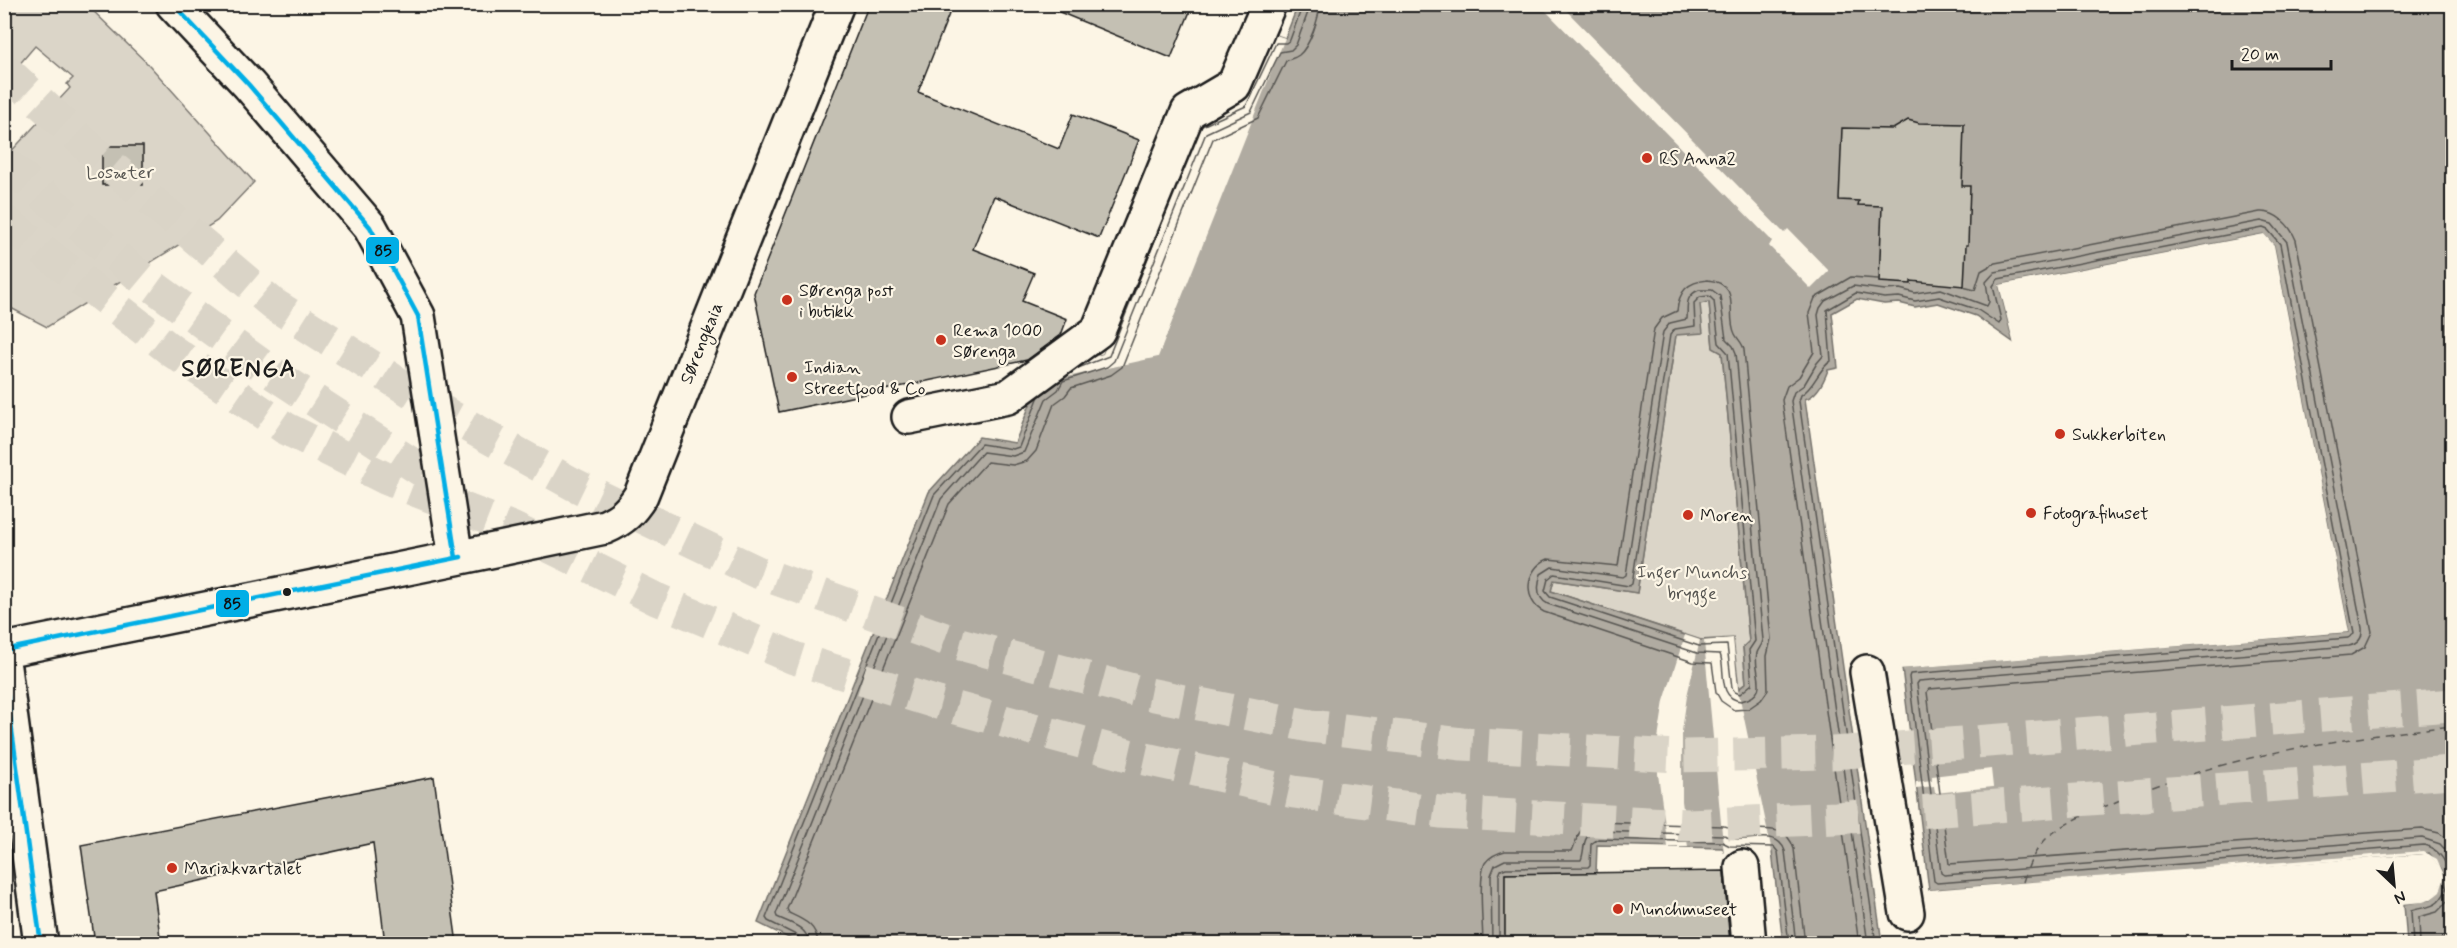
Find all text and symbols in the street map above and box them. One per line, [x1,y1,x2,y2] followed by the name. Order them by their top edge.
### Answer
[2232,33,2331,71] scale bar
[2241,43,2279,67] text: 20 m
[1659,147,1736,171] place label: RS Anna2
[1640,151,1654,165] marker: RS Anna2
[86,161,154,185] park label: Losæter
[365,236,400,265] line badge: 85
[374,241,392,262] text: 85
[799,279,894,324] place label: Sørenga post i butikk
[780,293,794,307] marker: Sørenga post i butikk
[675,299,730,388] street label: Sørengkaia
[953,319,1042,365] place label: Rema 1000 Sørenga
[934,333,948,347] marker: Rema 1000 Sørenga
[181,354,297,385] district label: SØRENGA
[804,356,925,403] place label: Indian Streetfood & Co
[785,370,799,384] marker: Indian Streetfood & Co
[2072,423,2166,447] place label: Sukkerbiten
[2053,427,2067,441] marker: Sukkerbiten
[2043,502,2149,527] place label: Fotografihuset
[1700,504,1753,528] place label: Moren
[2024,506,2038,520] marker: Fotografihuset
[1681,508,1695,522] marker: Moren
[1637,561,1747,608] park label: Inger Munchs brygge
[281,586,293,598] unlabelled marker
[215,589,250,618] line badge: 85
[223,594,241,615] text: 85
[2364,855,2424,915] north arrow
[184,857,302,881] place label: Mariakvartalet
[165,861,179,875] marker: Mariakvartalet
[2391,885,2409,909] text: N
[1630,898,1737,922] place label: Munchmuseet
[1611,902,1625,916] marker: Munchmuseet

